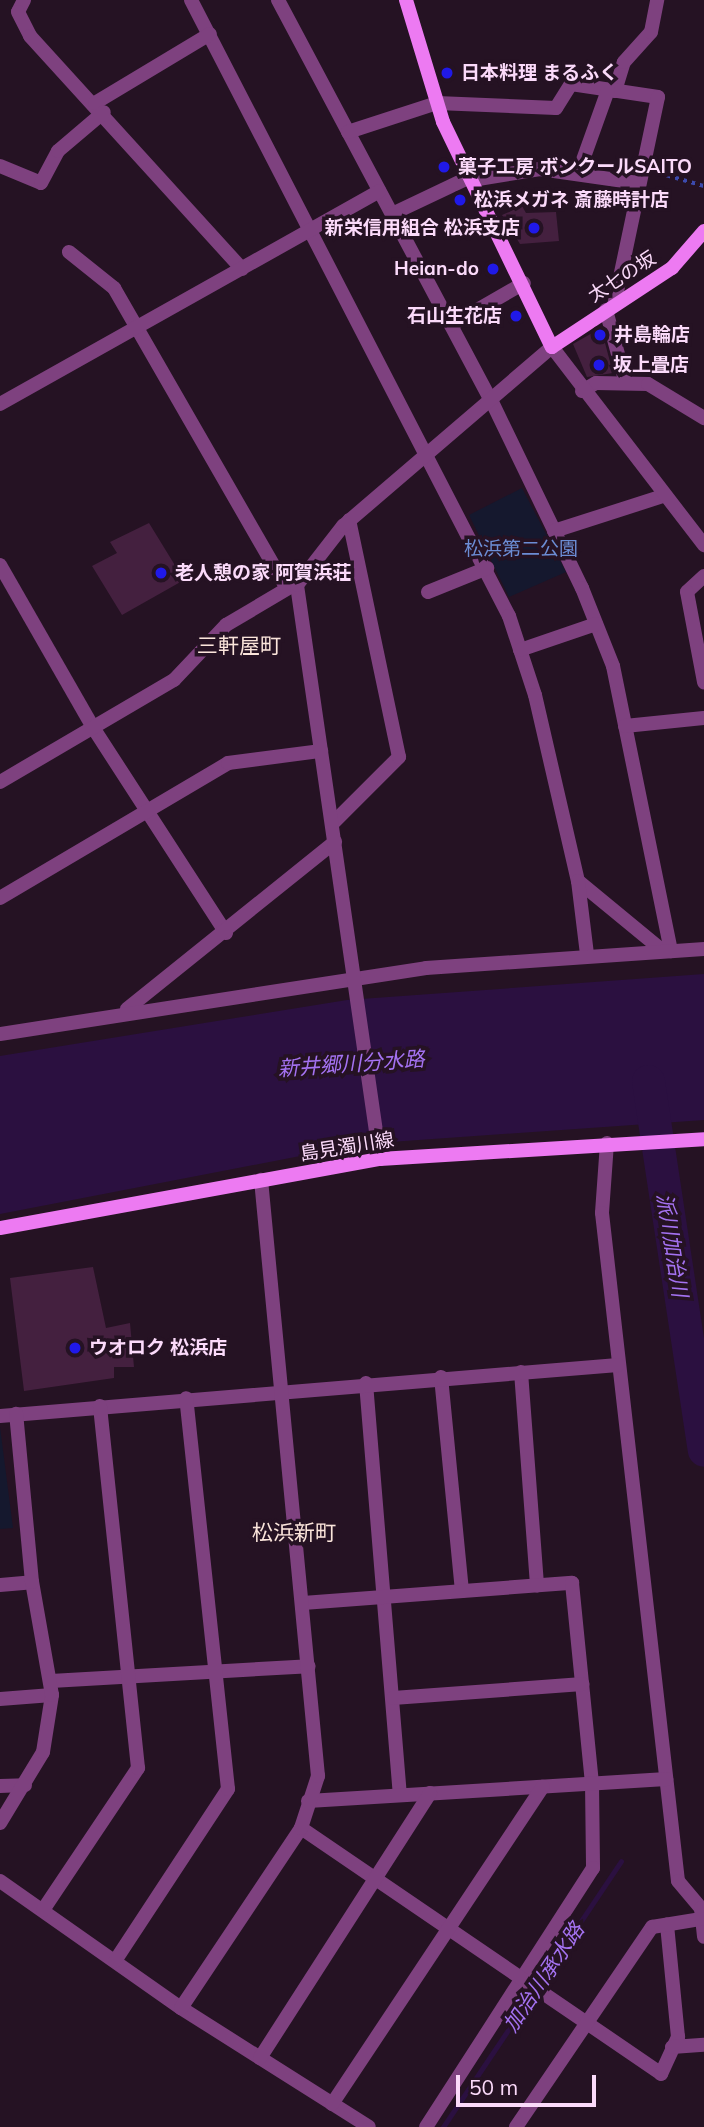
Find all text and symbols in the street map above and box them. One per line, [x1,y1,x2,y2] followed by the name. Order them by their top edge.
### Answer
[461,62,618,84] place label: 日本料理 まるふく
[439,65,455,81] marker: 日本料理 まるふく
[458,156,692,178] place label: 菓子工房 ボンクールSAITO
[436,159,452,175] marker: 菓子工房 ボンクールSAITO
[474,189,669,211] place label: 松浜メガネ 斎藤時計店
[452,192,468,208] marker: 松浜メガネ 斎藤時計店
[325,217,520,239] place label: 新栄信用組合 松浜支店
[526,220,542,236] marker: 新栄信用組合 松浜支店
[584,247,660,307] street label: 太七の坂
[394,258,479,280] place label: Heian-do
[485,261,501,277] marker: Heian-do
[407,305,502,327] place label: 石山生花店
[508,308,524,324] marker: 石山生花店
[614,324,690,346] place label: 井島輪店
[592,327,608,343] marker: 井島輪店
[613,354,689,376] place label: 坂上畳店
[591,357,607,373] marker: 坂上畳店
[464,538,578,560] park label: 松浜第二公園
[175,562,351,584] place label: 老人憩の家 阿賀浜荘
[153,565,169,581] marker: 老人憩の家 阿賀浜荘
[197,632,281,658] district label: 三軒屋町
[277,1045,425,1081] water label: 新井郷川分水路
[298,1128,396,1166] street label: 島見濁川線
[652,1191,694,1299] water label: 派川加治川
[89,1337,227,1359] place label: ウオロク 松浜店
[67,1340,83,1356] marker: ウオロク 松浜店
[252,1519,336,1545] district label: 松浜新町
[497,1918,589,2036] water label: 加治川承水路
[459,2060,599,2104] scale bar
[469,2074,518,2100] text: 50 m

